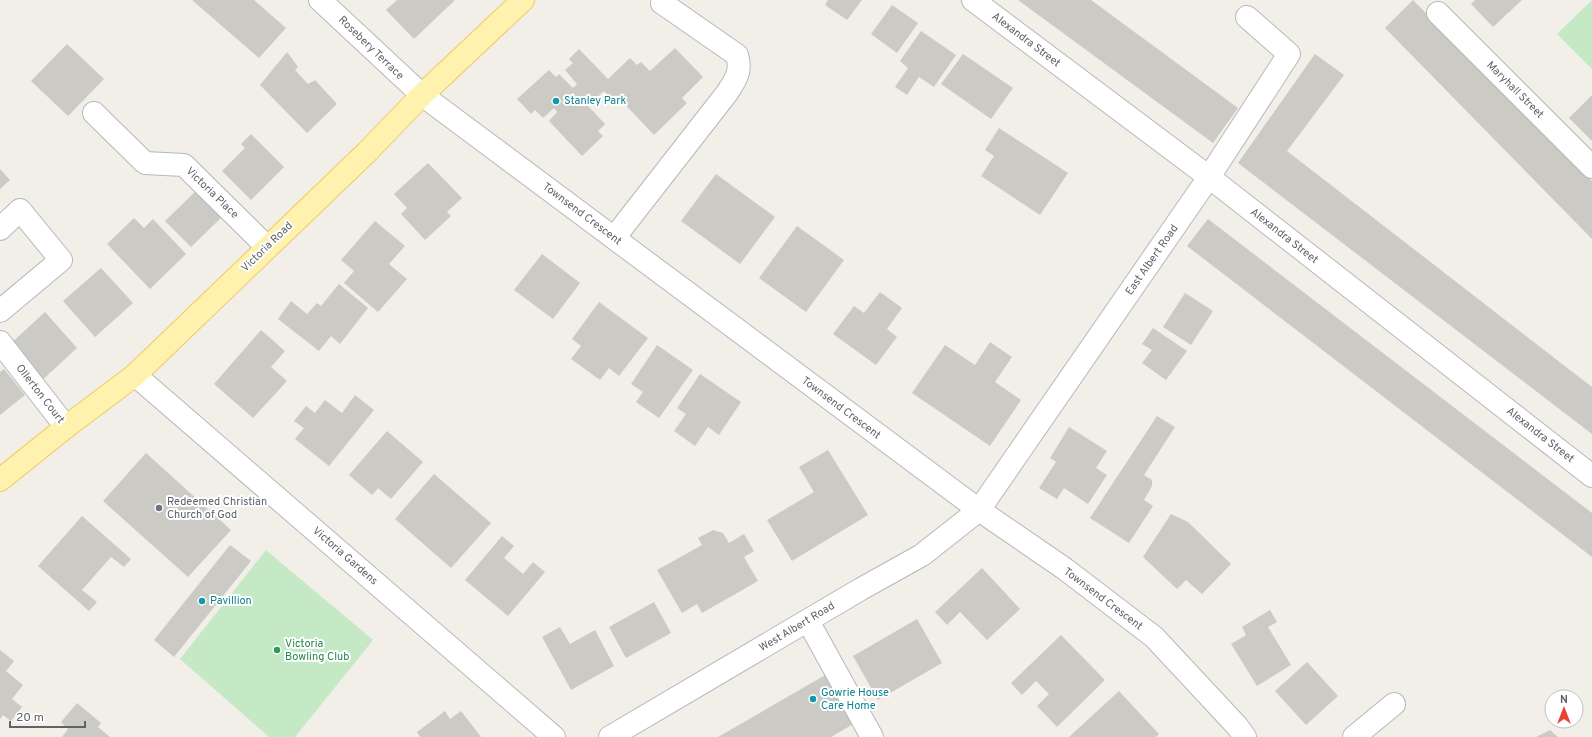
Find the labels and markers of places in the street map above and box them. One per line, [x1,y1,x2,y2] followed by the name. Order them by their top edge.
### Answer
[564,94,626,108] place label: Stanley Park
[551,96,561,106] marker: Stanley Park
[167,495,267,522] place label: Redeemed Christian Church of God
[154,503,164,513] marker: Redeemed Christian Church of God
[210,594,252,608] place label: Pavillion
[197,596,207,606] marker: Pavillion
[285,637,349,664] place label: Victoria Bowling Club
[272,645,282,655] marker: Victoria Bowling Club
[821,686,889,713] place label: Gowrie House Care Home
[808,694,818,704] marker: Gowrie House Care Home

